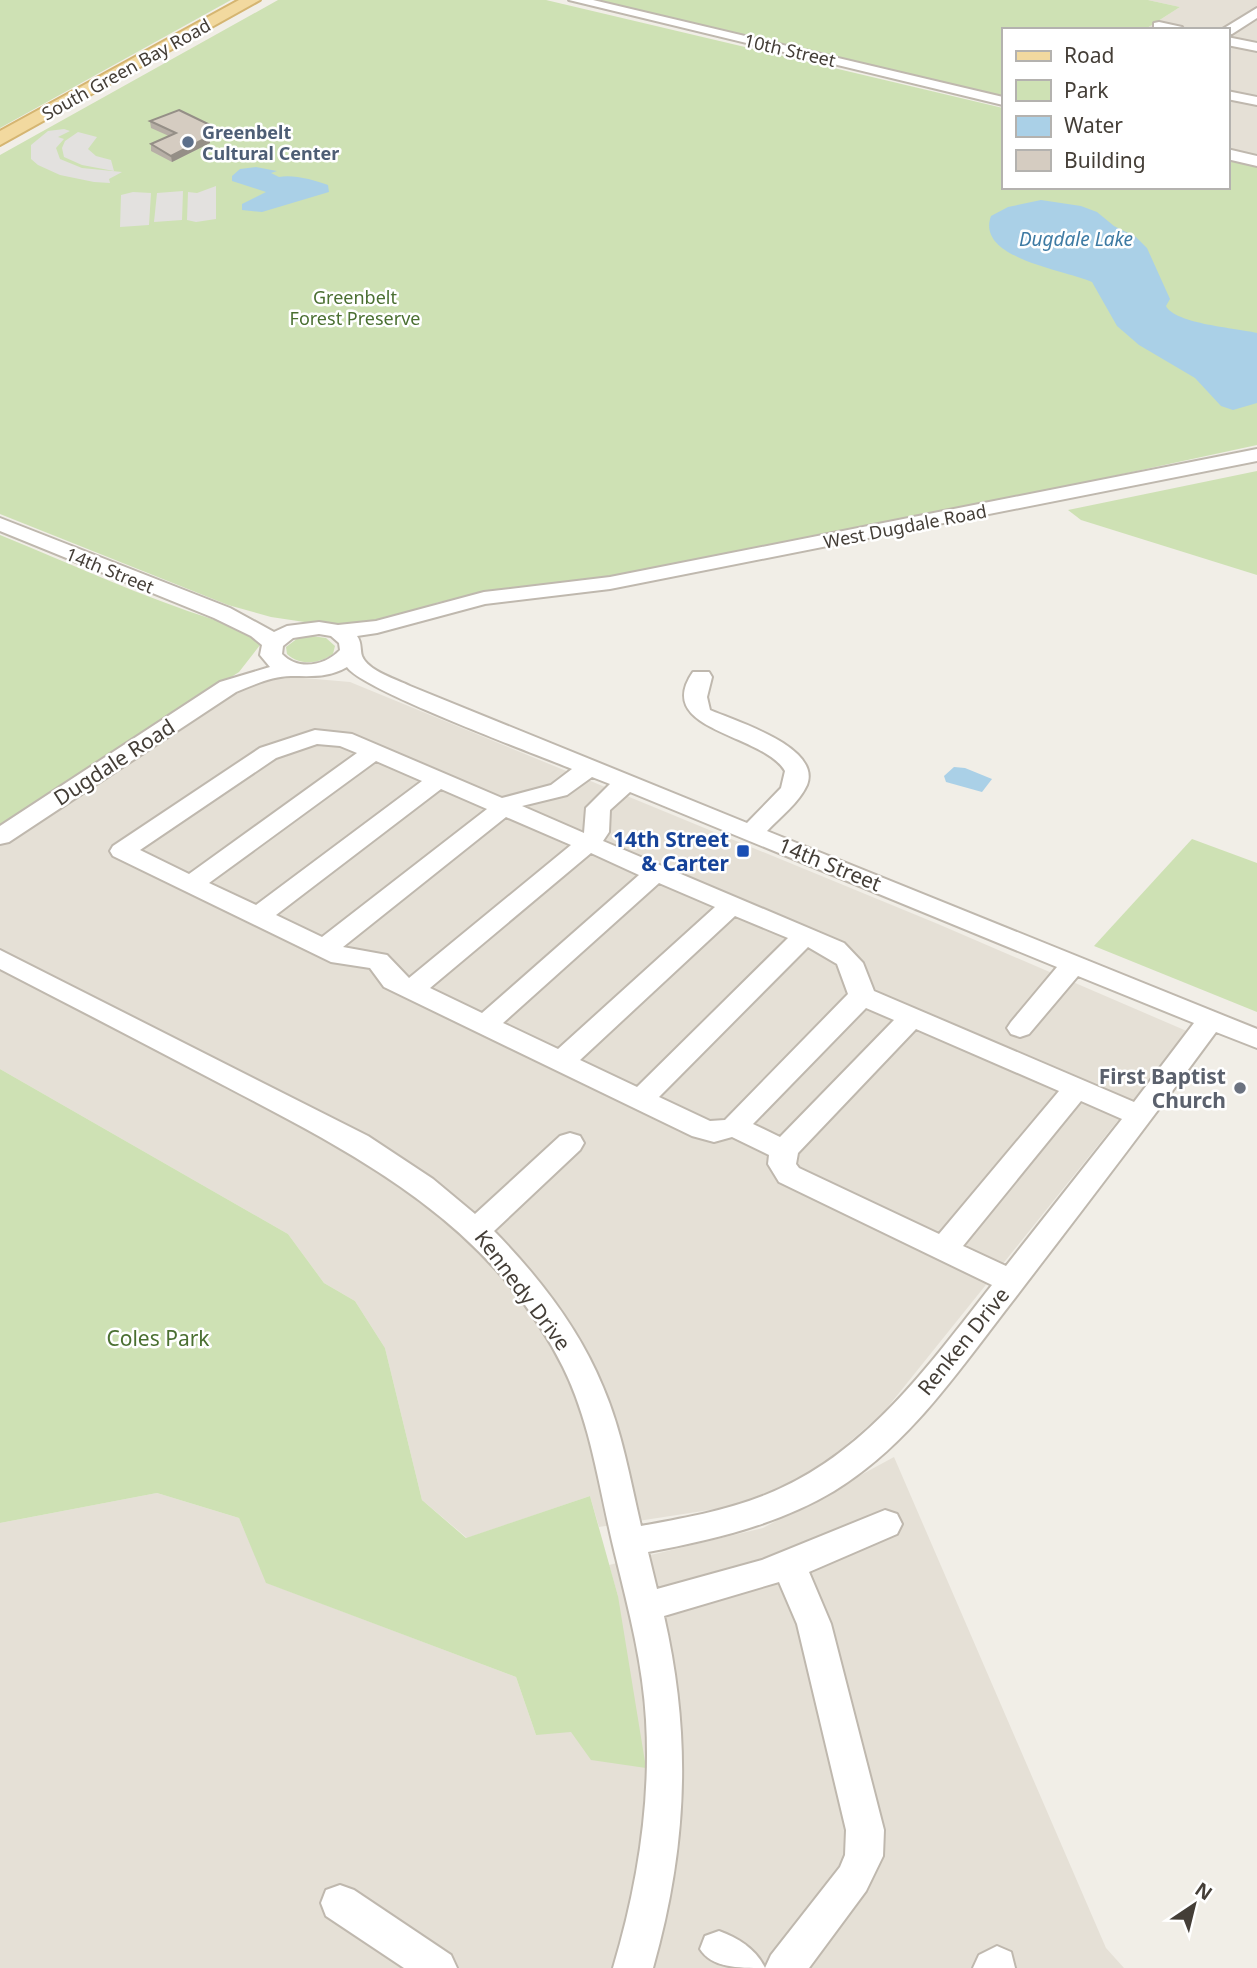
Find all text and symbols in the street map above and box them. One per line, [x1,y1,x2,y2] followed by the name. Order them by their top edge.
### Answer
[37,13,215,125] street label: South Green Bay Road
[742,28,839,72] street label: 10th Street
[1002,28,1229,189] legend
[1064,41,1114,69] text: Road
[1064,76,1109,104] text: Park
[1064,111,1123,139] text: Water
[202,120,339,165] place label: Greenbelt Cultural Center
[180,134,196,150] marker: Greenbelt Cultural Center
[1064,146,1146,174] text: Building
[1019,226,1133,252] water label: Dugdale Lake
[290,285,420,330] park label: Greenbelt Forest Preserve
[821,498,989,554] street label: West Dugdale Road
[62,541,158,599] street label: 14th Street
[48,712,180,812] street label: Dugdale Road
[613,825,730,877] place label: 14th Street & Carter
[774,831,886,897] street label: 14th Street
[735,843,751,859] marker: 14th Street & Carter
[1099,1062,1226,1114] place label: First Baptist Church
[1232,1080,1248,1096] marker: First Baptist Church
[469,1224,577,1356] street label: Kennedy Drive
[911,1281,1015,1401] street label: Renken Drive
[106,1324,210,1352] park label: Coles Park
[1159,1870,1229,1940] north arrow
[1190,1876,1218,1906] text: N

